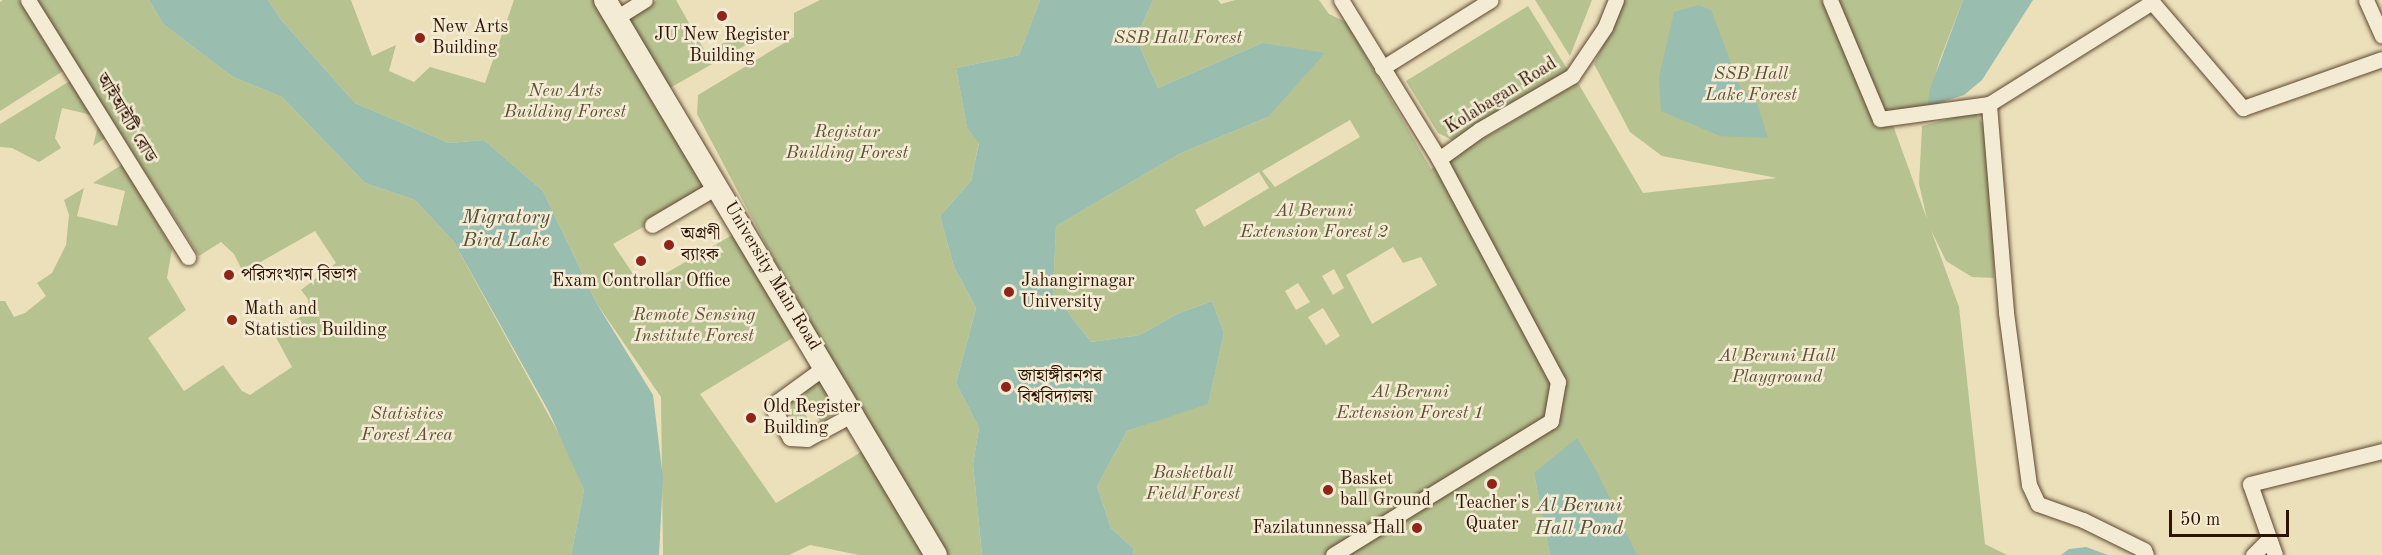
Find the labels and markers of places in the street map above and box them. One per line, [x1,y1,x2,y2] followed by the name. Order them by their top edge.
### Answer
[715,9,729,23] marker: JU New Register Building
[432,17,508,60] place label: New Arts Building
[654,25,790,68] place label: JU New Register Building
[413,31,427,45] marker: New Arts Building
[681,224,720,266] place label: অগ্রণী ব্যাংক
[662,238,676,252] marker: অগ্রণী ব্যাংক
[634,254,648,268] marker: Exam Controllar Office
[241,264,357,286] place label: পরিসংখ্যান বিভাগ
[222,268,236,282] marker: পরিসংখ্যান বিভাগ
[552,270,730,292] place label: Exam Controllar Office
[1021,271,1135,314] place label: Jahangirnagar University
[1002,285,1016,299] marker: Jahangirnagar University
[244,299,387,342] place label: Math and Statistics Building
[225,313,239,327] marker: Math and Statistics Building
[1018,366,1102,409] place label: জাহাঙ্গীরনগর বিশ্ববিদ্যালয়
[999,380,1013,394] marker: জাহাঙ্গীরনগর বিশ্ববিদ্যালয়
[763,397,860,440] place label: Old Register Building
[744,411,758,425] marker: Old Register Building
[1340,469,1431,512] place label: Basket ball Ground
[1485,477,1499,491] marker: Teacher's Quater
[1321,483,1335,497] marker: Basket ball Ground
[1455,493,1529,536] place label: Teacher's Quater
[1253,517,1405,539] place label: Fazilatunnessa Hall
[1410,521,1424,535] marker: Fazilatunnessa Hall

